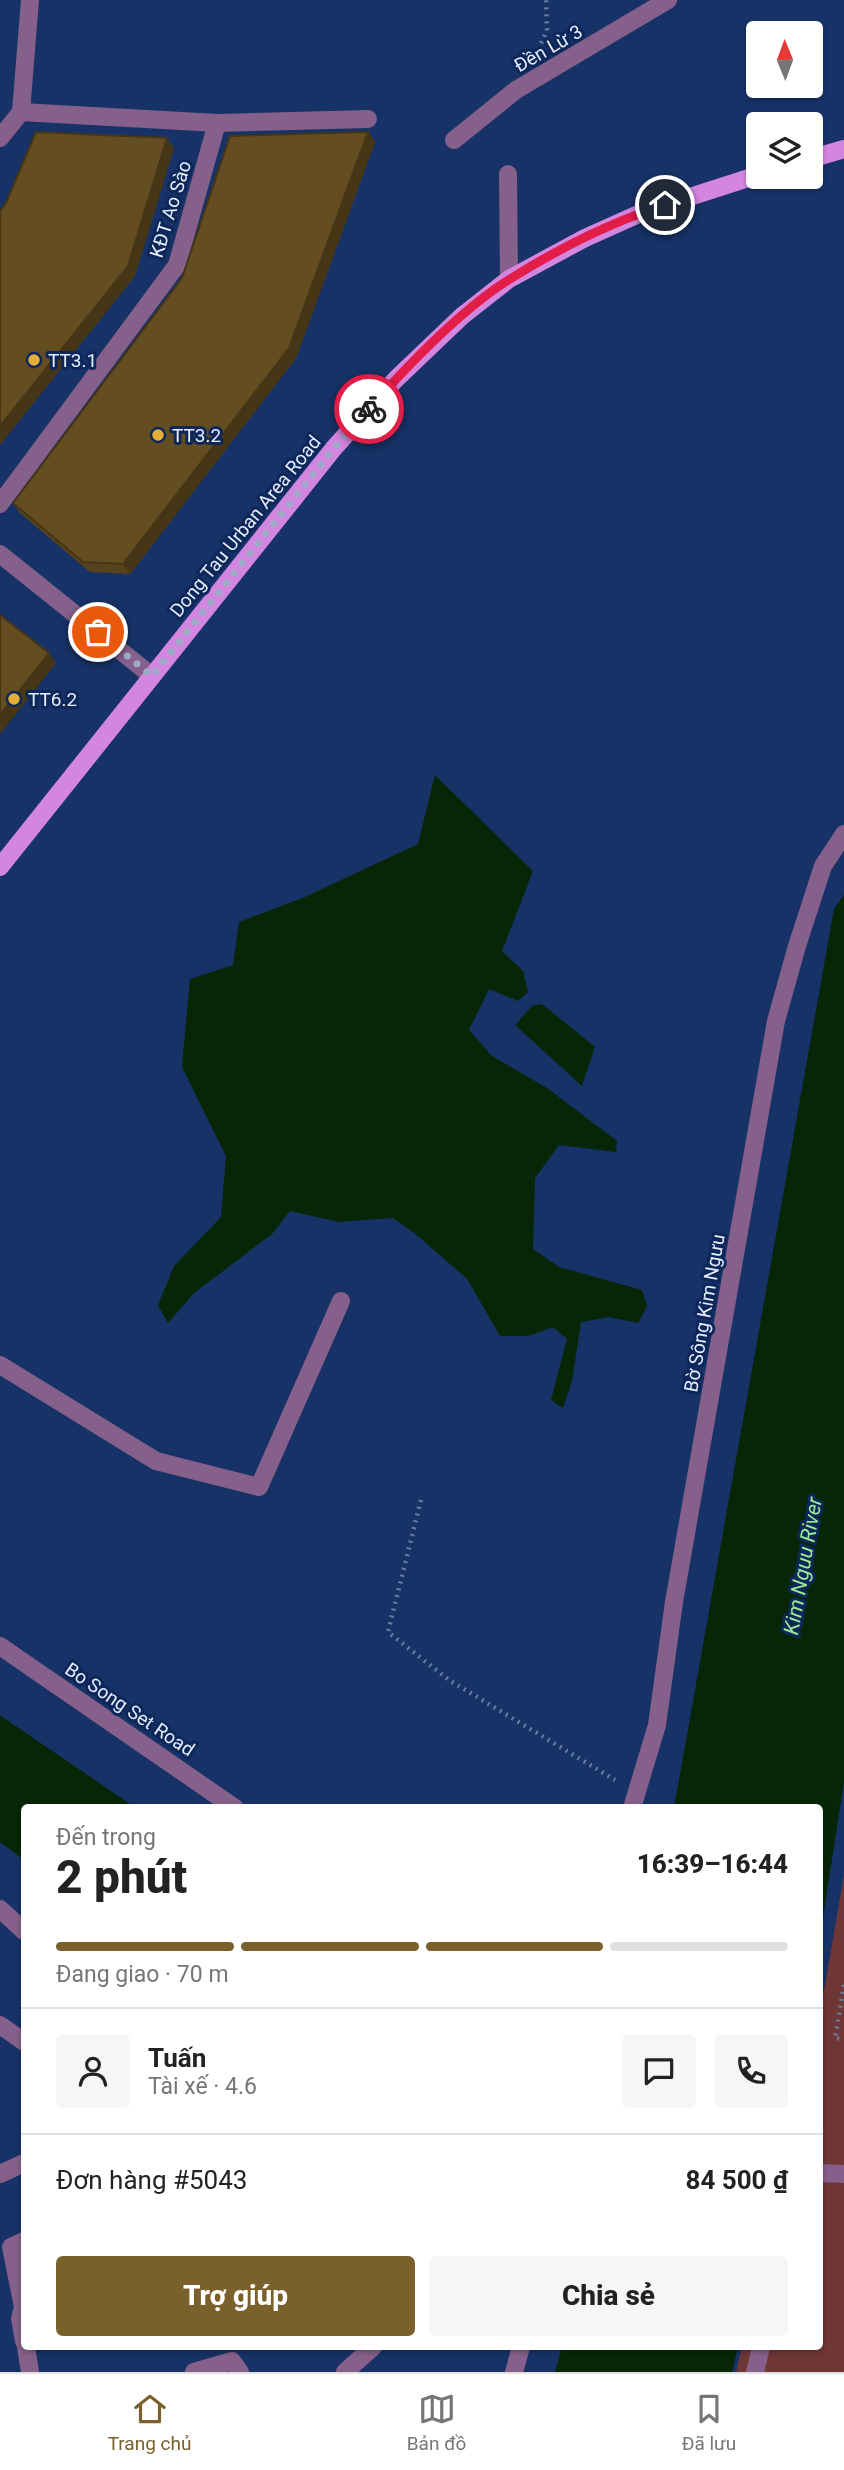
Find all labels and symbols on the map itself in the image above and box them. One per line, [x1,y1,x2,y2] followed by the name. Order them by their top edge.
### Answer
[510,20,586,77] street label: Đền Lừ 3
[746,21,822,98] north arrow
[145,158,196,261] street label: KĐT Ao Sào
[635,175,695,235] pin
[48,349,97,372] place label: TT3.1
[26,352,42,368] marker: TT3.1
[334,374,404,444] courier
[172,424,221,447] place label: TT3.2
[150,427,166,443] marker: TT3.2
[165,431,326,622] street label: Dong Tau Urban Area Road
[68,602,128,662] pin
[28,688,77,711] place label: TT6.2
[6,691,22,707] marker: TT6.2
[679,1232,730,1394] street label: Bờ Sông Kim Ngưu
[779,1494,827,1637] water label: Kim Nguu River
[61,1658,199,1761] street label: Bo Song Set Road

